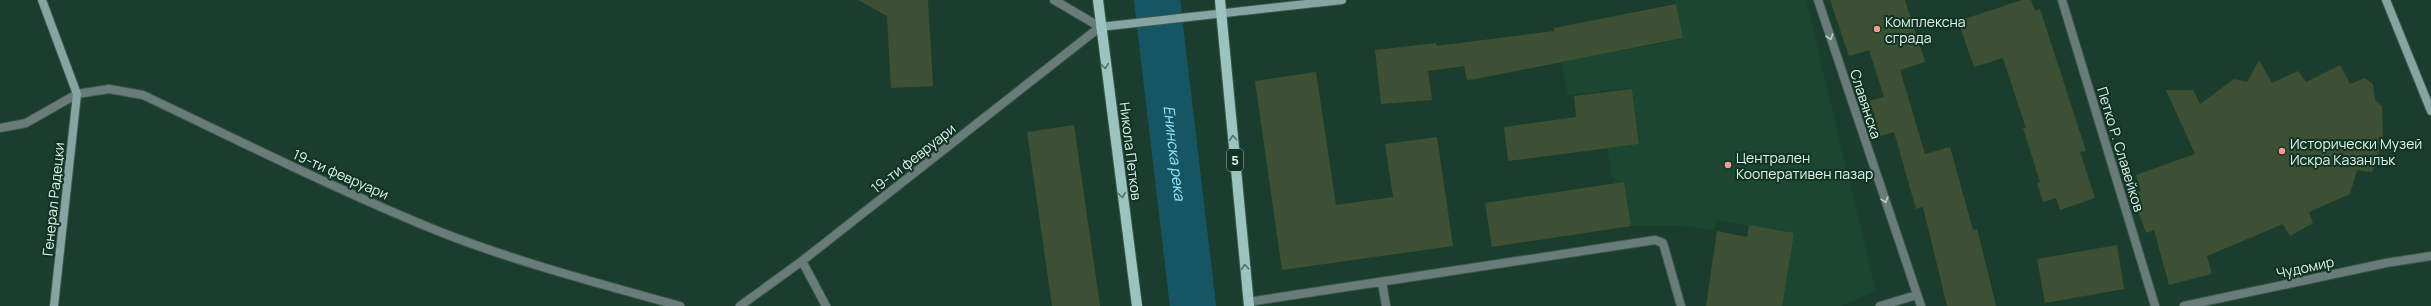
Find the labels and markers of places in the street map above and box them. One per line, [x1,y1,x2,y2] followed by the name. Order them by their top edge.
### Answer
[1885,12,1966,47] place label: Комплексна сграда
[1872,24,1882,34] marker: Комплексна сграда
[2290,134,2422,169] place label: Исторически Музей Искра Казанлък
[2277,146,2287,156] marker: Исторически Музей Искра Казанлък
[1736,148,1873,183] place label: Централен Кооперативен пазар
[1723,160,1733,170] marker: Централен Кооперативен пазар

